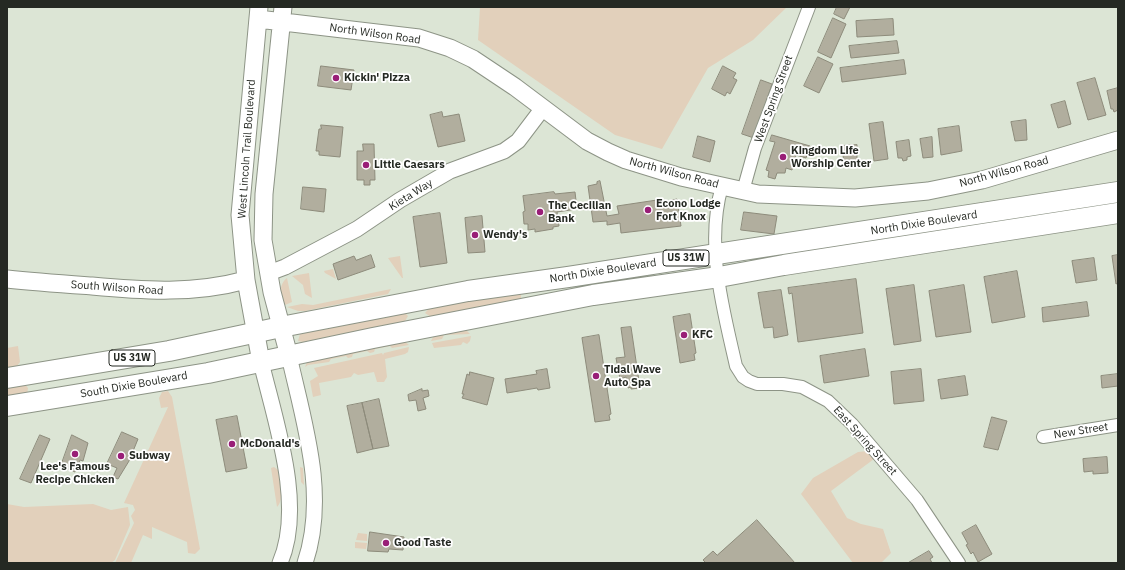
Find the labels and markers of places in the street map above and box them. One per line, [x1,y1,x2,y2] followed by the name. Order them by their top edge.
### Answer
[344,71,410,85] place label: Kickin' Pizza
[331,73,341,83] marker: Kickin' Pizza
[791,144,871,170] place label: Kingdom Life Worship Center
[778,152,788,162] marker: Kingdom Life Worship Center
[374,158,445,172] place label: Little Caesars
[361,160,371,170] marker: Little Caesars
[656,197,721,223] place label: Econo Lodge Fort Knox
[548,199,611,225] place label: The Cecilian Bank
[643,205,653,215] marker: Econo Lodge Fort Knox
[535,207,545,217] marker: The Cecilian Bank
[483,228,527,242] place label: Wendy's
[470,230,480,240] marker: Wendy's
[692,328,713,342] place label: KFC
[679,330,689,340] marker: KFC
[604,363,661,389] place label: Tidal Wave Auto Spa
[591,371,601,381] marker: Tidal Wave Auto Spa
[240,437,300,451] place label: McDonald's
[227,439,237,449] marker: McDonald's
[70,449,80,459] marker: Lee's Famous Recipe Chicken
[129,449,170,463] place label: Subway
[116,451,126,461] marker: Subway
[35,460,115,486] place label: Lee's Famous Recipe Chicken
[394,536,451,550] place label: Good Taste
[381,538,391,548] marker: Good Taste

